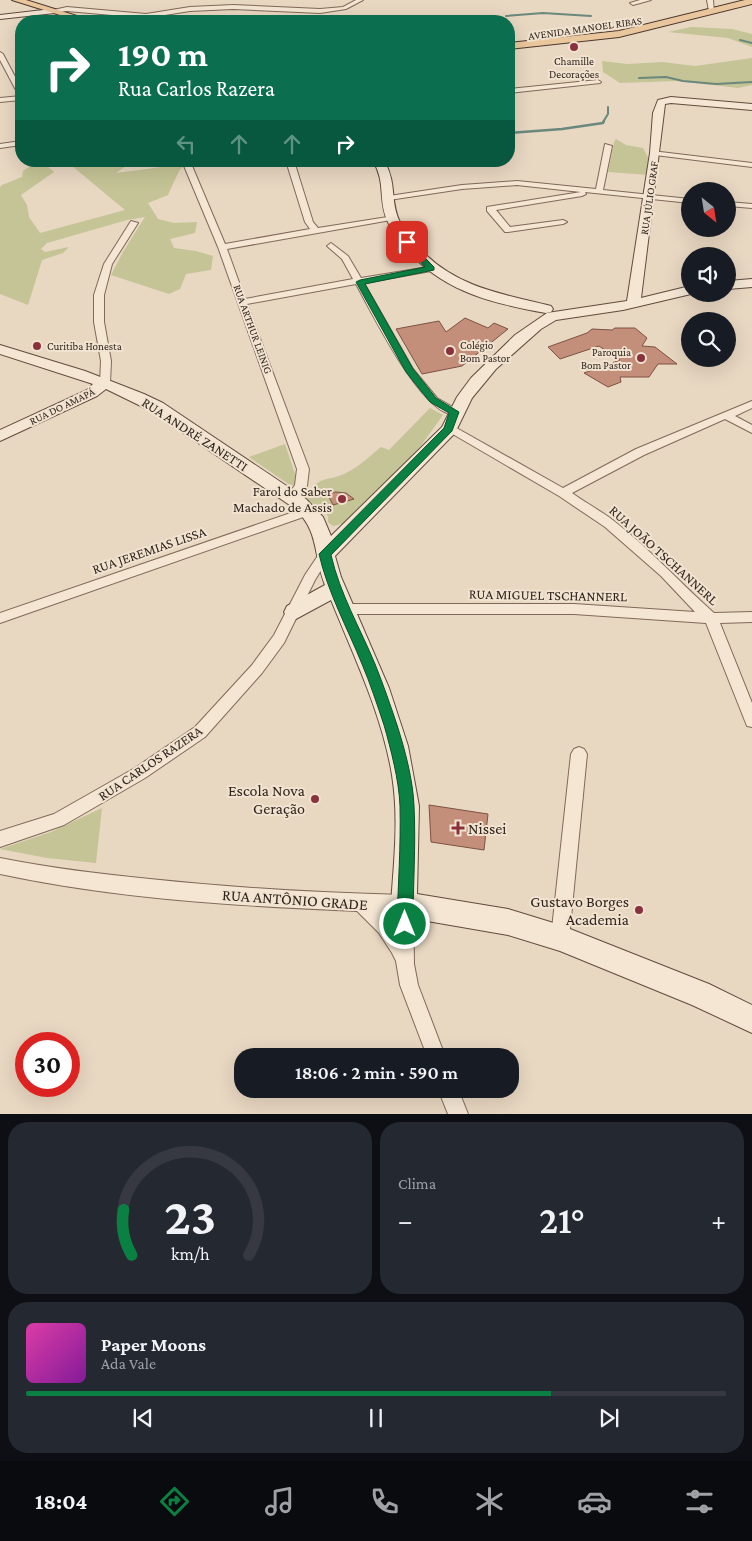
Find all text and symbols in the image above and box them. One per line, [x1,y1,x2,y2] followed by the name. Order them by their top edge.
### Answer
[527,14,643,42] street label: AVENIDA MANOEL RIBAS
[35,35,100,100] icon: right
[118,35,208,74] text: 190 m
[568,41,580,53] marker: Chamille Decorações
[549,55,599,81] place label: Chamille Decorações
[118,76,275,101] text: Rua Carlos Razera
[172,130,200,158] icon: left
[225,130,253,158] icon: ahead
[278,130,306,158] icon: ahead
[331,130,359,158] icon: right
[638,160,661,236] street label: RUA JÚLIO GRAF
[681,182,736,238] north arrow
[681,182,736,367] map controls
[386,221,428,263] pin
[393,228,421,256] icon: arrive
[681,247,736,302] button: sound
[231,283,275,375] street label: RUA ARTHUR LEINIG
[681,312,736,367] button: search
[460,339,510,364] place label: Colégio Bom Pastor
[31,340,43,352] marker: Curitiba Honesta
[47,340,122,352] place label: Curitiba Honesta
[444,345,456,357] marker: Colégio Bom Pastor
[581,346,631,371] place label: Paroquia Bom Pastor
[635,352,647,364] marker: Paroquia Bom Pastor
[27,385,97,427] street label: RUA DO AMAPÁ
[139,394,251,474] street label: RUA ANDRÉ ZANETTI
[233,483,332,515] place label: Farol do Saber Machado de Assis
[336,493,348,505] marker: Farol do Saber Machado de Assis
[606,502,722,608] street label: RUA JOÃO TSCHANNERL
[90,523,208,577] street label: RUA JEREMIAS LISSA
[469,586,627,604] street label: RUA MIGUEL TSCHANNERL
[95,722,205,804] street label: RUA CARLOS RAZERA
[228,782,306,818] place label: Escola Nova Geração
[309,793,321,805] marker: Escola Nova Geração
[468,820,507,837] place label: Nissei
[452,822,464,834] marker: Nissei
[222,886,369,913] street label: RUA ANTÔNIO GRADE
[530,893,630,928] place label: Gustavo Borges Academia
[378,897,430,949] position arrow
[633,904,645,916] marker: Gustavo Borges Academia
[15,1032,80,1097] speed limit sign: 30
[295,1062,458,1083] text: 18:06 · 2 min · 590 m
[398,1175,436,1192] text: Clima
[164,1187,216,1245] text: 23
[539,1199,585,1241] text: 21°
[398,1205,413,1236] text: −
[711,1205,726,1236] text: +
[171,1244,210,1264] text: km/h
[101,1334,206,1355] text: Paper Moons
[101,1355,156,1372] text: Ada Vale
[129,1404,157,1432] icon: previous
[362,1404,390,1432] icon: pause
[595,1404,623,1432] icon: next
[157,1484,192,1519] icon: directions
[262,1484,297,1519] icon: music
[367,1484,402,1519] icon: phone
[472,1484,507,1519] icon: climate
[577,1484,612,1519] icon: car
[682,1484,717,1519] icon: filters
[35,1489,87,1514] text: 18:04

